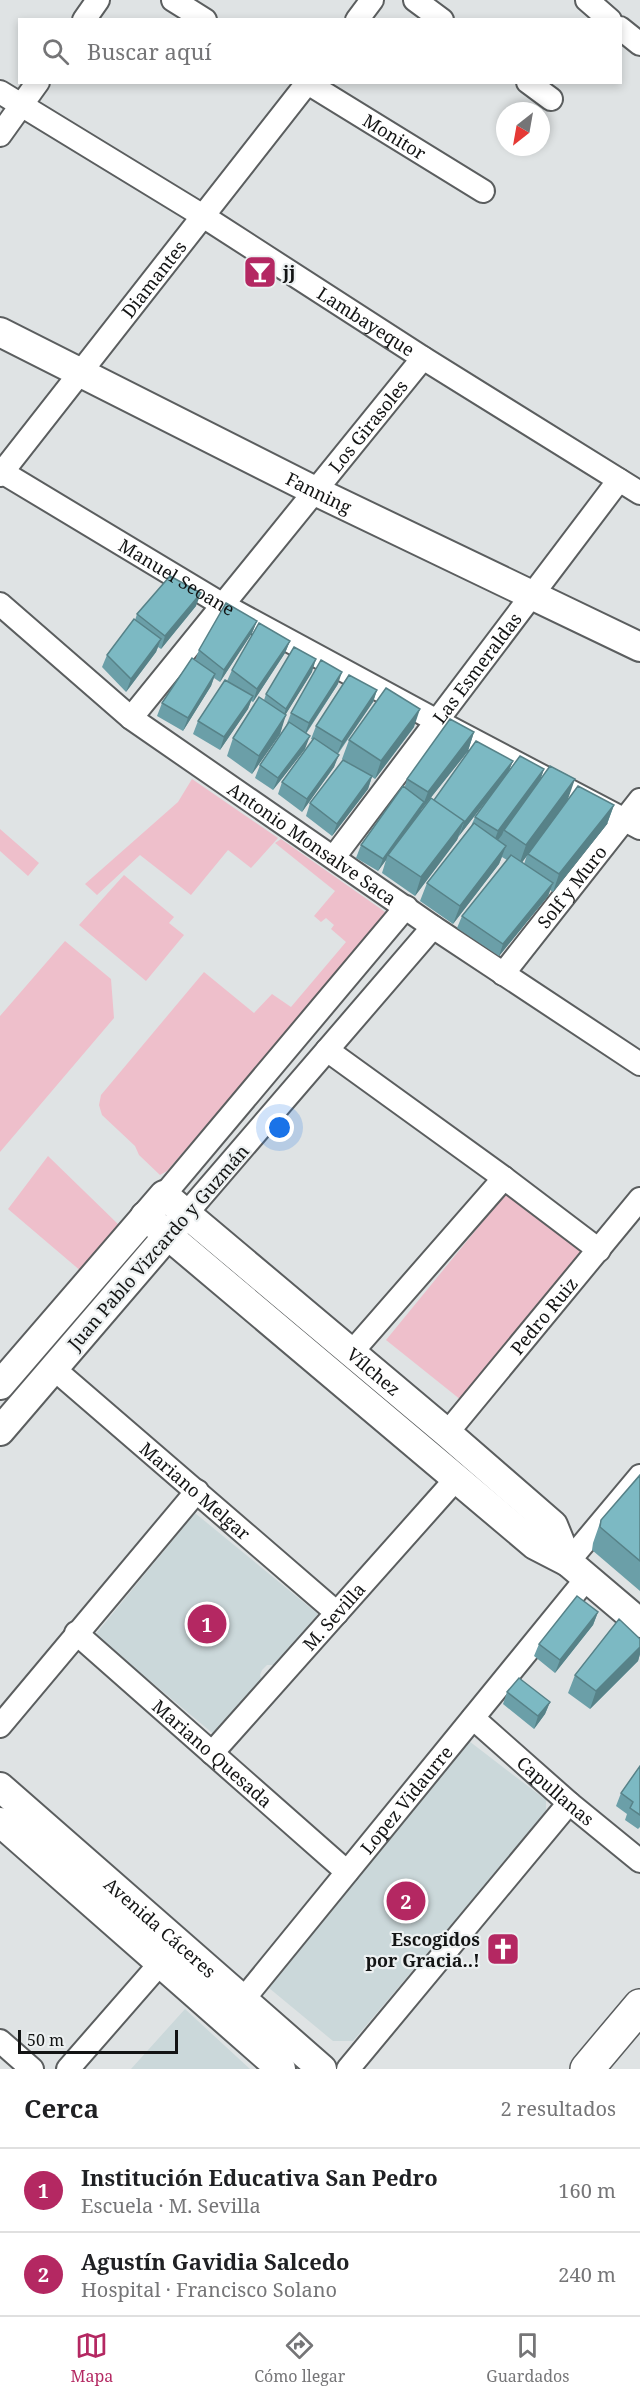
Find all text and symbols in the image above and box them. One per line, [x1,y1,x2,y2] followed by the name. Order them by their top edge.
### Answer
[18,18,622,84] search box
[39,35,72,68] icon: search
[87,36,211,66] text: Buscar aquí
[496,102,550,156] north arrow
[359,108,431,165] street label: Monitor
[116,235,191,323] street label: Diamantes
[242,254,278,290] bar icon: jj
[282,260,295,284] place label: jj
[313,281,419,362] street label: Lambayeque
[323,374,413,477] street label: Los Girasoles
[282,466,356,519] street label: Fanning
[114,533,239,621] street label: Manuel Seoane
[427,608,527,728] street label: Las Esmeraldas
[223,777,401,910] street label: Antonio Monsalve Saca
[532,840,612,933] street label: Solf y Muro
[265,1113,294,1142] your location
[61,1139,254,1356] street label: Juan Pablo Vizcardo y Guzmán
[505,1272,583,1359] street label: Pedro Ruiz
[342,1342,405,1401] street label: Vílchez
[135,1436,256,1545] street label: Mariano Melgar
[297,1577,370,1655] street label: M. Sevilla
[188,1602,226,1646] pin: 1
[148,1694,277,1813] street label: Mariano Quesada
[355,1740,458,1859] street label: Lopez Vidaurre
[512,1750,599,1831] street label: Capullanas
[99,1872,221,1983] street label: Avenida Cáceres
[386,1878,426,1924] pin: 2
[365,1927,480,1972] place label: Escogidos por Gracia..!
[485,1931,521,1967] church icon: Escogidos por Gracia..!
[18,2027,178,2054] scale bar
[27,2029,64,2051] text: 50 m
[24,2090,99,2126] text: Cerca
[500,2095,616,2122] text: 2 resultados
[81,2162,438,2192] text: Institución Educativa San Pedro
[38,2177,49,2204] text: 1
[558,2177,616,2204] text: 160 m
[81,2192,261,2219] text: Escuela · M. Sevilla
[81,2246,350,2276] text: Agustín Gavidia Salcedo
[38,2261,49,2288] text: 2
[558,2261,616,2288] text: 240 m
[81,2276,337,2303] text: Hospital · Francisco Solano
[70,2329,113,2387] tab: Mapa
[254,2329,345,2387] tab: Cómo llegar
[486,2329,570,2387] tab: Guardados

